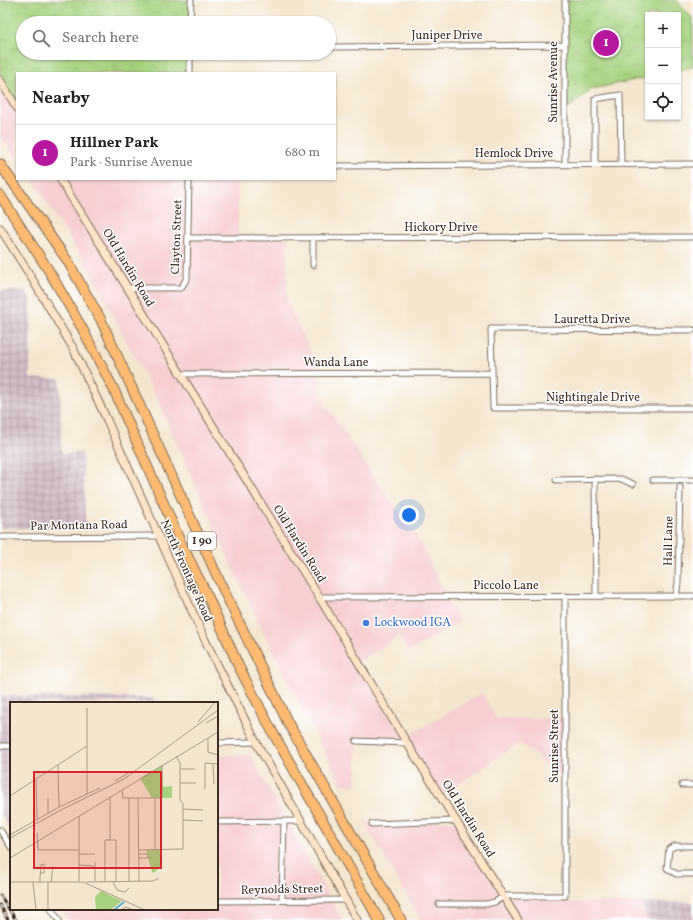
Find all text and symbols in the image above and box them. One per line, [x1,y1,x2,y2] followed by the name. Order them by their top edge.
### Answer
[645,12,681,120] map controls
[645,12,681,48] button: +
[16,16,336,60] search box
[30,27,52,49] icon: search
[62,28,139,49] text: Search here
[412,28,483,44] street label: Juniper Drive
[593,28,619,58] pin: 1
[546,41,562,123] street label: Sunrise Avenue
[645,48,681,84] button: −
[645,84,681,120] button: locate
[32,87,90,110] text: Nearby
[70,133,159,154] text: Hillner Park
[42,144,48,162] text: 1
[285,144,320,162] text: 680 m
[475,146,554,162] street label: Hemlock Drive
[70,154,193,172] text: Park · Sunrise Avenue
[168,199,186,275] street label: Clayton Street
[404,220,478,236] street label: Hickory Drive
[98,226,158,310] street label: Old Hardin Road
[554,312,630,328] street label: Lauretta Drive
[303,355,369,371] street label: Wanda Lane
[546,390,640,406] street label: Nightingale Drive
[269,502,329,586] street label: Old Hardin Road
[399,505,419,525] your location
[661,515,677,566] street label: Hall Lane
[30,517,128,535] street label: Par Montana Road
[156,517,216,625] street label: North Frontage Road
[188,532,216,550] road number: I 90
[473,578,539,594] street label: Piccolo Lane
[374,615,451,631] place label: Lockwood IGA
[361,618,371,628] marker: Lockwood IGA
[10,702,218,910] inset map
[547,709,563,783] street label: Sunrise Street
[438,777,498,861] street label: Old Hardin Road
[240,881,324,899] street label: Reynolds Street

